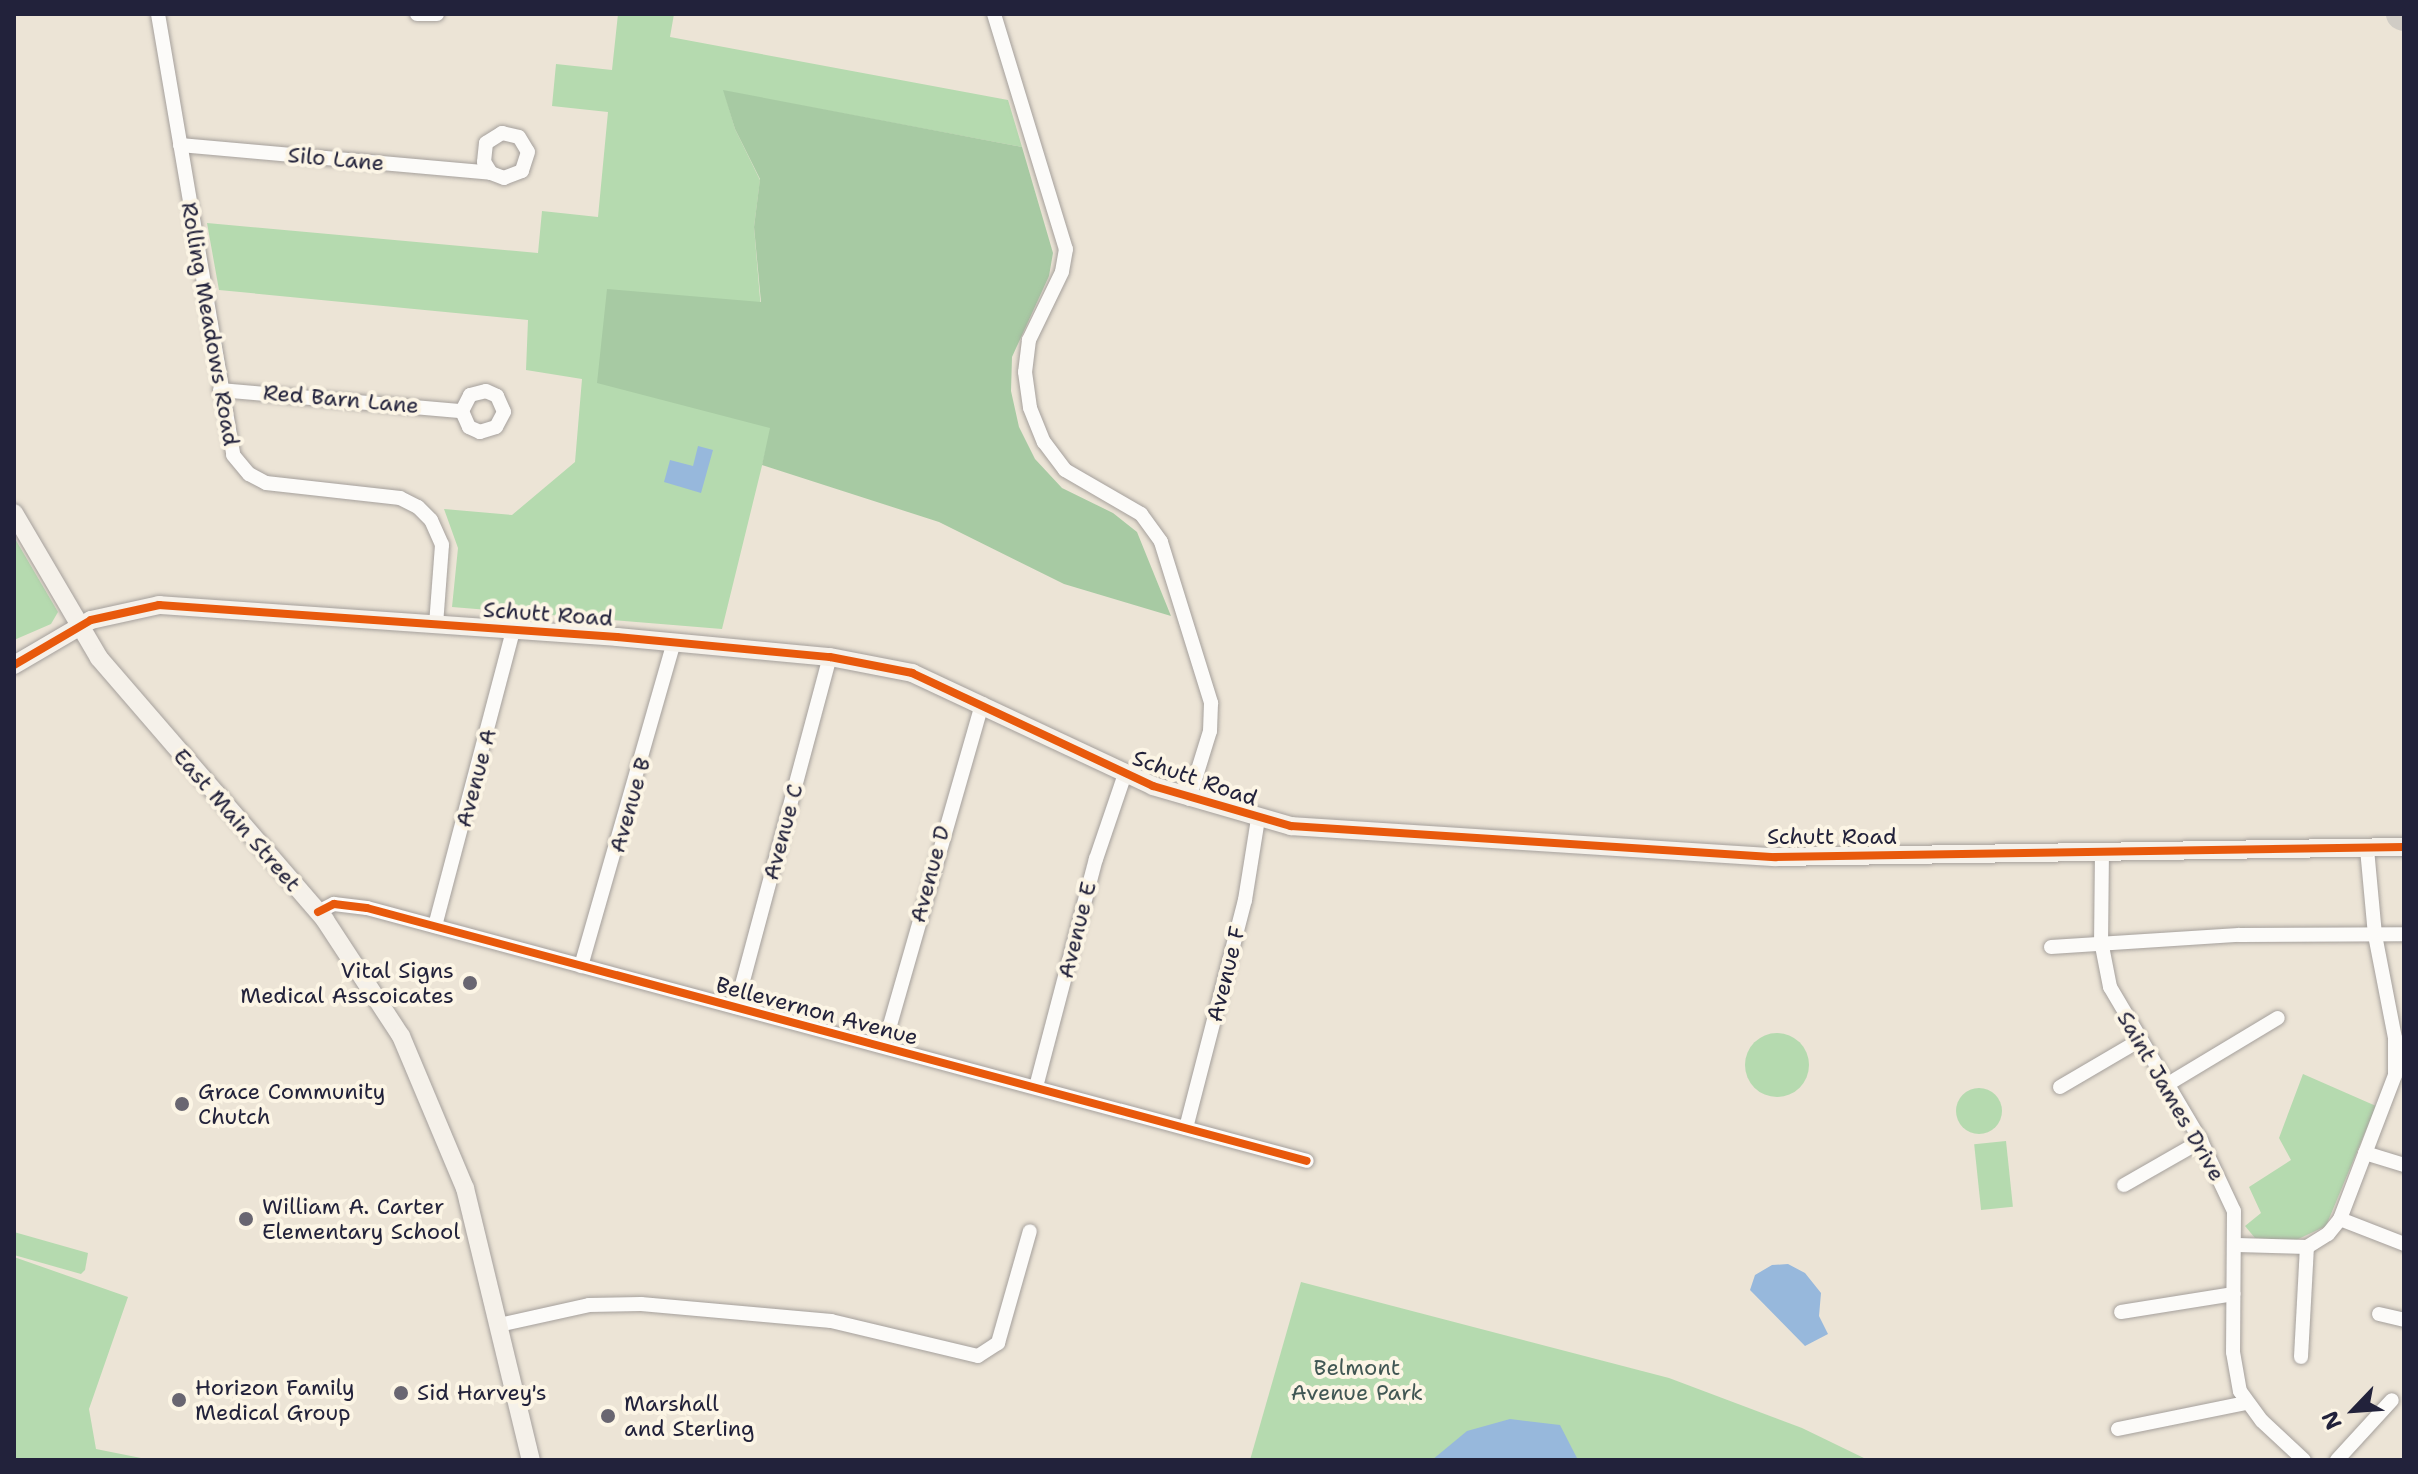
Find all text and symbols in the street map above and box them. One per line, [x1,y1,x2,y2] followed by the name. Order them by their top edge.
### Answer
[287,142,385,176] street label: Silo Lane
[176,200,244,448] street label: Rolling Meadows Road
[262,379,420,419] street label: Red Barn Lane
[482,596,614,632] street label: Schutt Road
[450,726,502,830] street label: Avenue A
[168,743,306,897] street label: East Main Street
[1129,744,1261,812] street label: Schutt Road
[604,754,656,856] street label: Avenue B
[757,781,809,883] street label: Avenue C
[904,822,956,926] street label: Avenue D
[1767,824,1897,850] street label: Schutt Road
[1052,879,1102,981] street label: Avenue E
[1201,923,1251,1025] street label: Avenue F
[240,957,454,1008] place label: Vital Signs Medical Asscoicates
[713,971,921,1051] street label: Bellevernon Avenue
[461,974,479,992] marker: Vital Signs Medical Asscoicates
[2112,1006,2230,1186] street label: Saint James Drive
[198,1078,386,1130] place label: Grace Community Chutch
[173,1095,191,1113] marker: Grace Community Chutch
[262,1193,460,1244] place label: William A. Carter Elementary School
[237,1210,255,1228] marker: William A. Carter Elementary School
[1291,1354,1423,1406] park label: Belmont Avenue Park
[2314,1370,2394,1450] north arrow
[195,1374,355,1426] place label: Horizon Family Medical Group
[417,1380,547,1406] place label: Sid Harvey's
[392,1384,410,1402] marker: Sid Harvey's
[624,1390,755,1442] place label: Marshall and Sterling
[170,1391,188,1409] marker: Horizon Family Medical Group
[2315,1406,2349,1434] text: N
[599,1407,617,1425] marker: Marshall and Sterling

